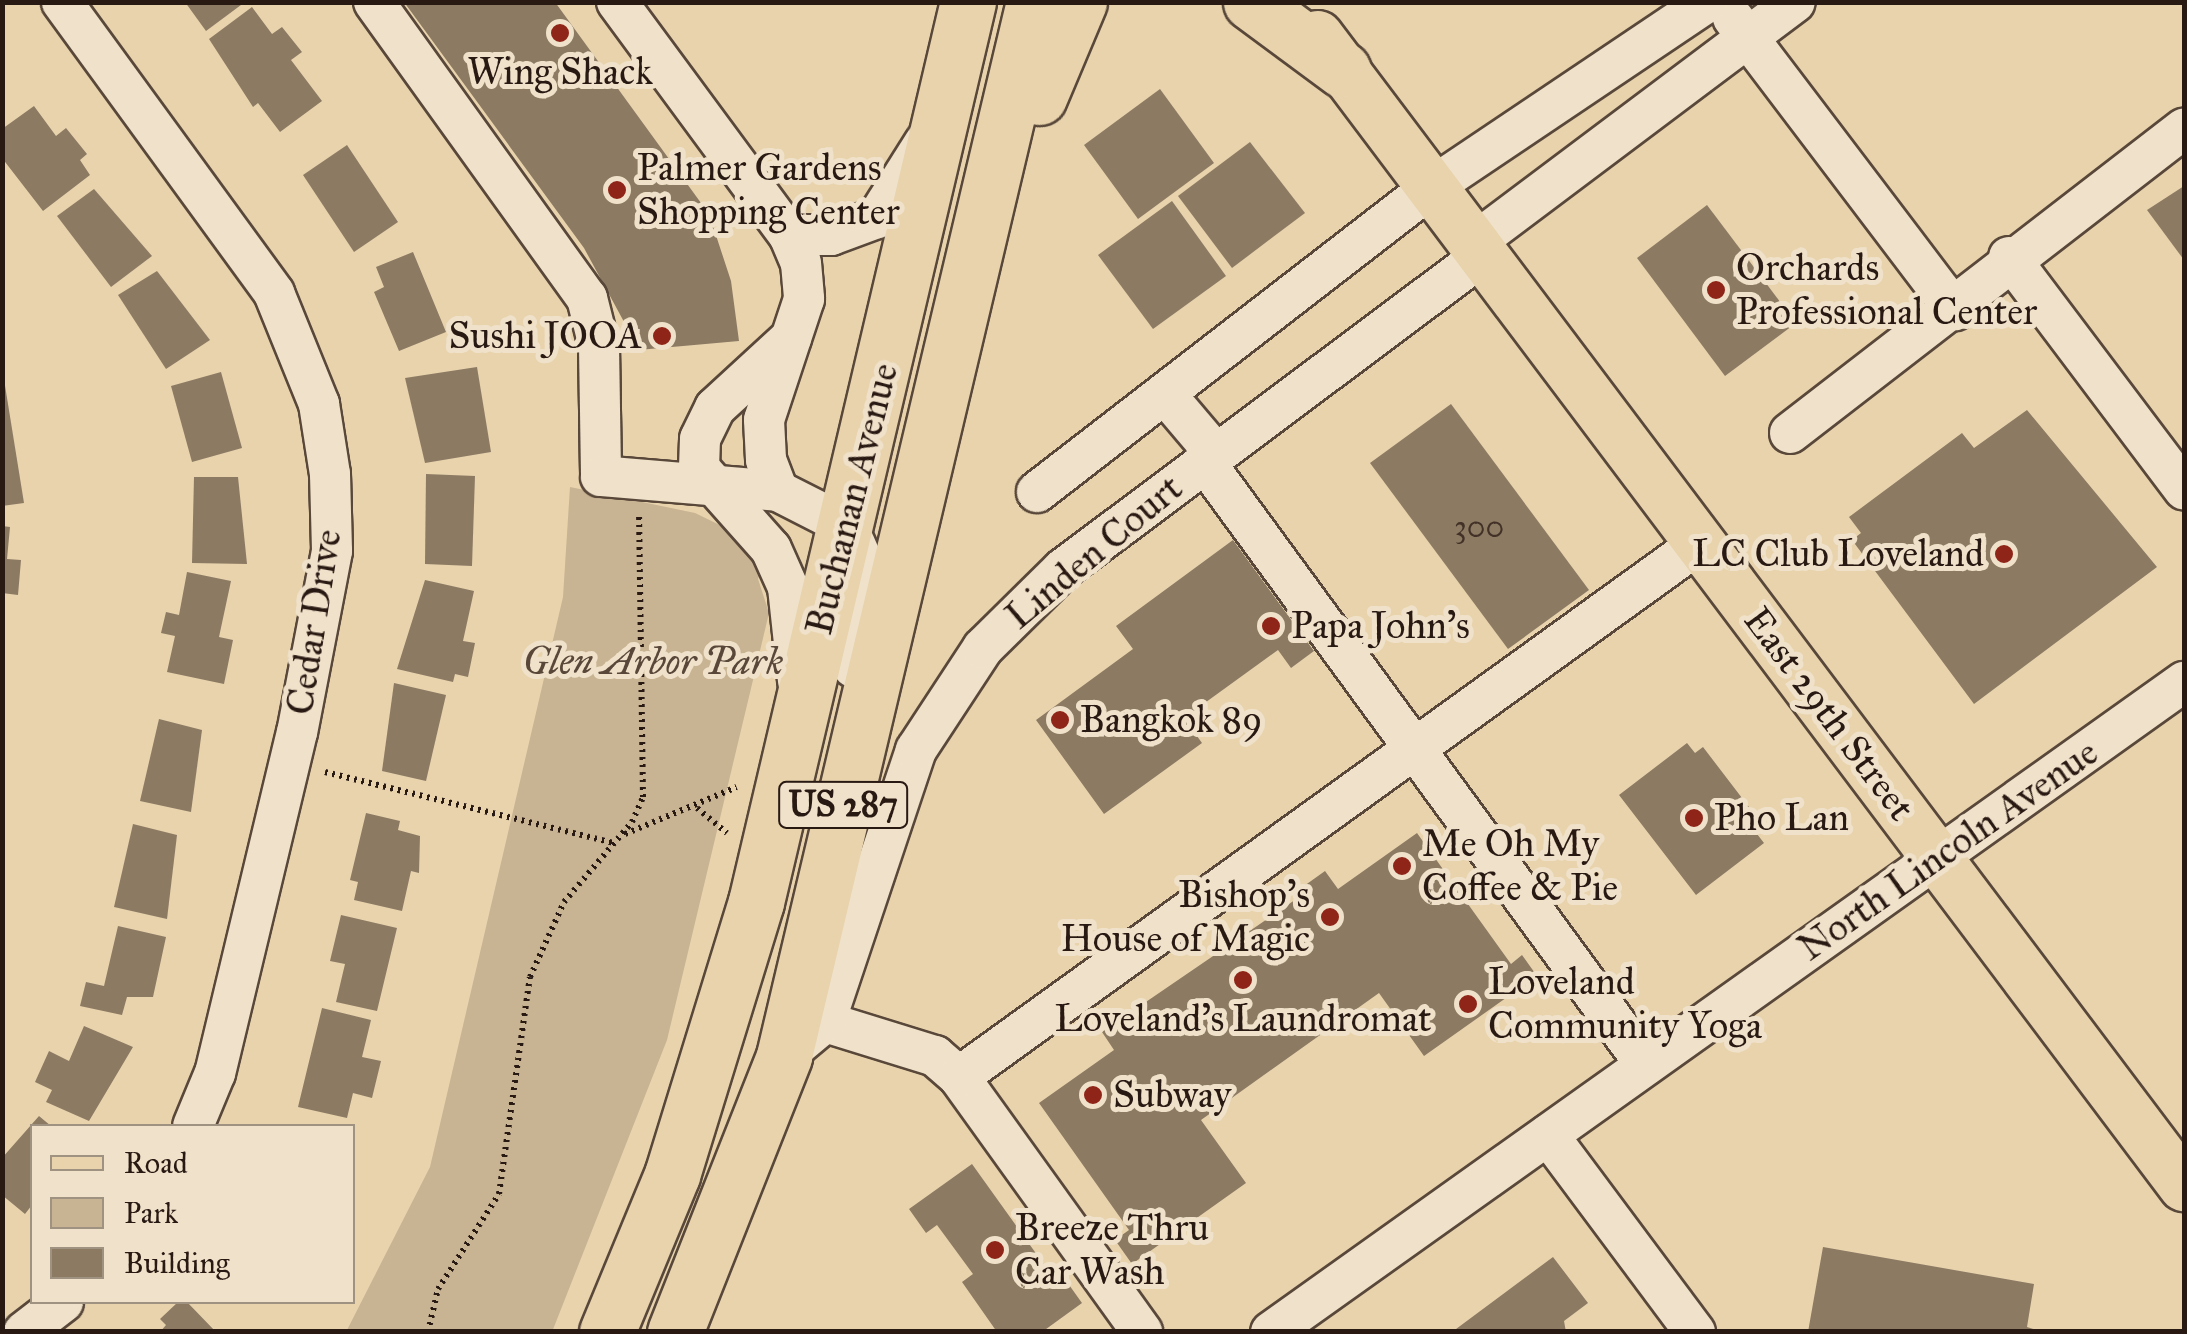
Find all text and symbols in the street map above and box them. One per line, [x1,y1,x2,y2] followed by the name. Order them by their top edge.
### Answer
[549,22,571,44] marker: Wing Shack
[467,49,653,95] place label: Wing Shack
[637,145,900,234] place label: Palmer Gardens Shopping Center
[606,179,628,201] marker: Palmer Gardens Shopping Center
[1736,245,2037,334] place label: Orchards Professional Center
[1705,279,1727,301] marker: Orchards Professional Center
[448,313,642,359] place label: Sushi JOOA
[651,325,673,347] marker: Sushi JOOA
[796,359,908,639] street label: Buchanan Avenue
[997,465,1191,639] street label: Linden Court
[1454,508,1504,546] house number: 300
[277,526,351,718] street label: Cedar Drive
[1692,531,1984,577] place label: LC Club Loveland
[1993,543,2015,565] marker: LC Club Loveland
[1734,598,1924,830] street label: East 29th Street
[1291,603,1470,649] place label: Papa John's
[1260,615,1282,637] marker: Papa John's
[523,639,783,685] park label: Glen Arbor Park
[1080,697,1262,743] place label: Bangkok 89
[1049,709,1071,731] marker: Bangkok 89
[1789,729,2107,971] street label: North Lincoln Avenue
[778,775,908,835] road number: US 287
[1714,795,1849,841] place label: Pho Lan
[1683,807,1705,829] marker: Pho Lan
[1422,821,1618,911] place label: Me Oh My Coffee & Pie
[1391,855,1413,877] marker: Me Oh My Coffee & Pie
[1060,872,1310,962] place label: Bishop's House of Magic
[1319,906,1341,928] marker: Bishop's House of Magic
[1488,959,1762,1048] place label: Loveland Community Yoga
[1232,969,1254,991] marker: Loveland's Laundromat
[1457,993,1479,1015] marker: Loveland Community Yoga
[1055,996,1431,1042] place label: Loveland's Laundromat
[1113,1072,1231,1118] place label: Subway
[1082,1084,1104,1106] marker: Subway
[30,1124,355,1304] legend
[124,1145,188,1181] text: Road
[124,1195,178,1231] text: Park
[1015,1205,1209,1294] place label: Breeze Thru Car Wash
[984,1239,1006,1261] marker: Breeze Thru Car Wash
[124,1245,230,1281] text: Building

